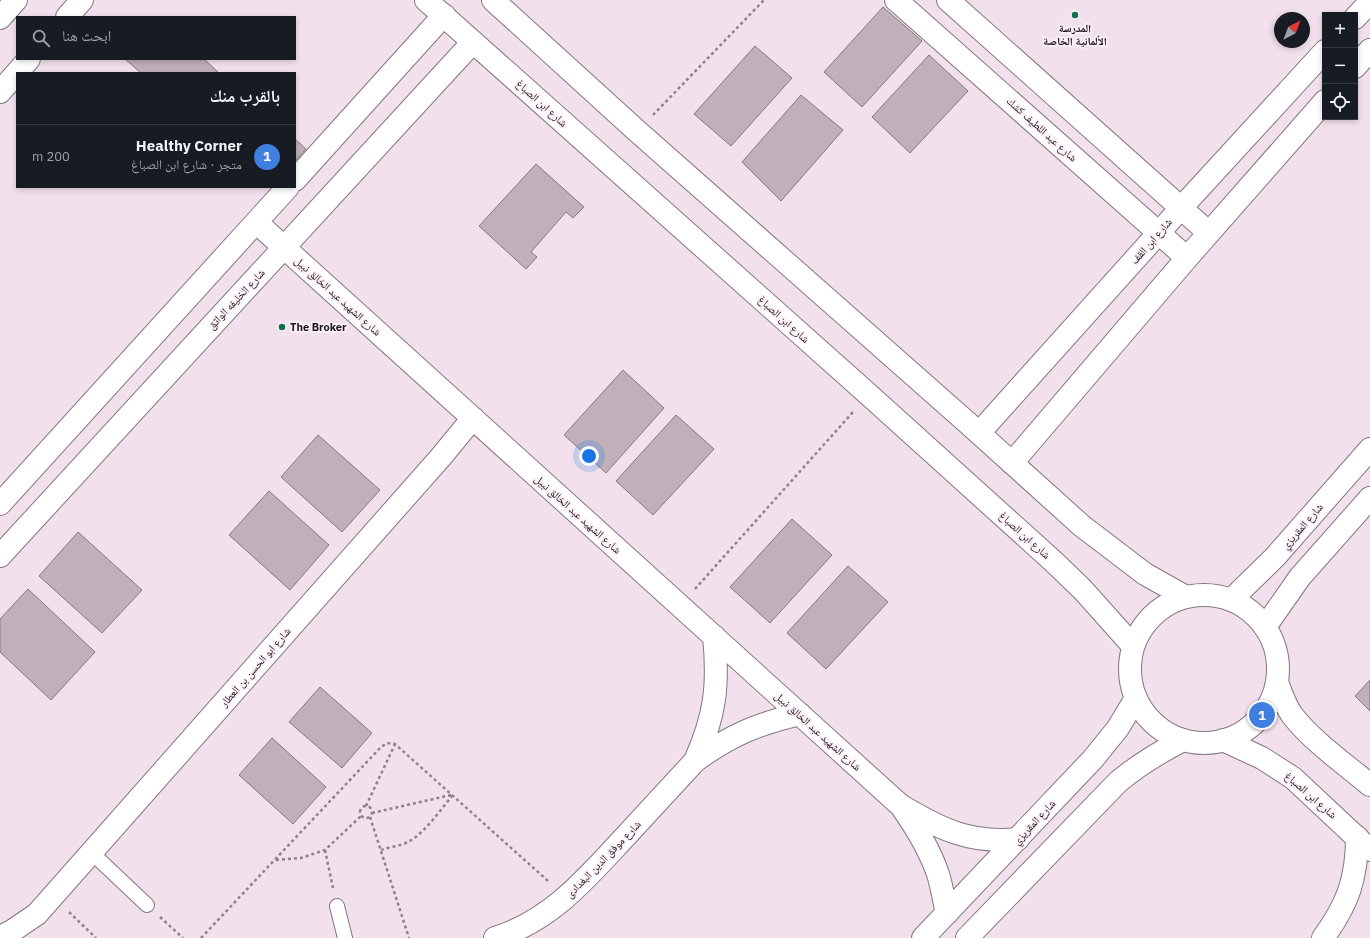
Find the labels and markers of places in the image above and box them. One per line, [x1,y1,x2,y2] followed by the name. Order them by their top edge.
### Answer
[1070,10,1080,20] marker: المدرسة الألمانية الخاصة
[1043,21,1107,48] place label: المدرسة الألمانية الخاصة
[290,320,347,334] place label: The Broker
[277,322,287,332] marker: The Broker
[1249,700,1275,730] pin: 1

